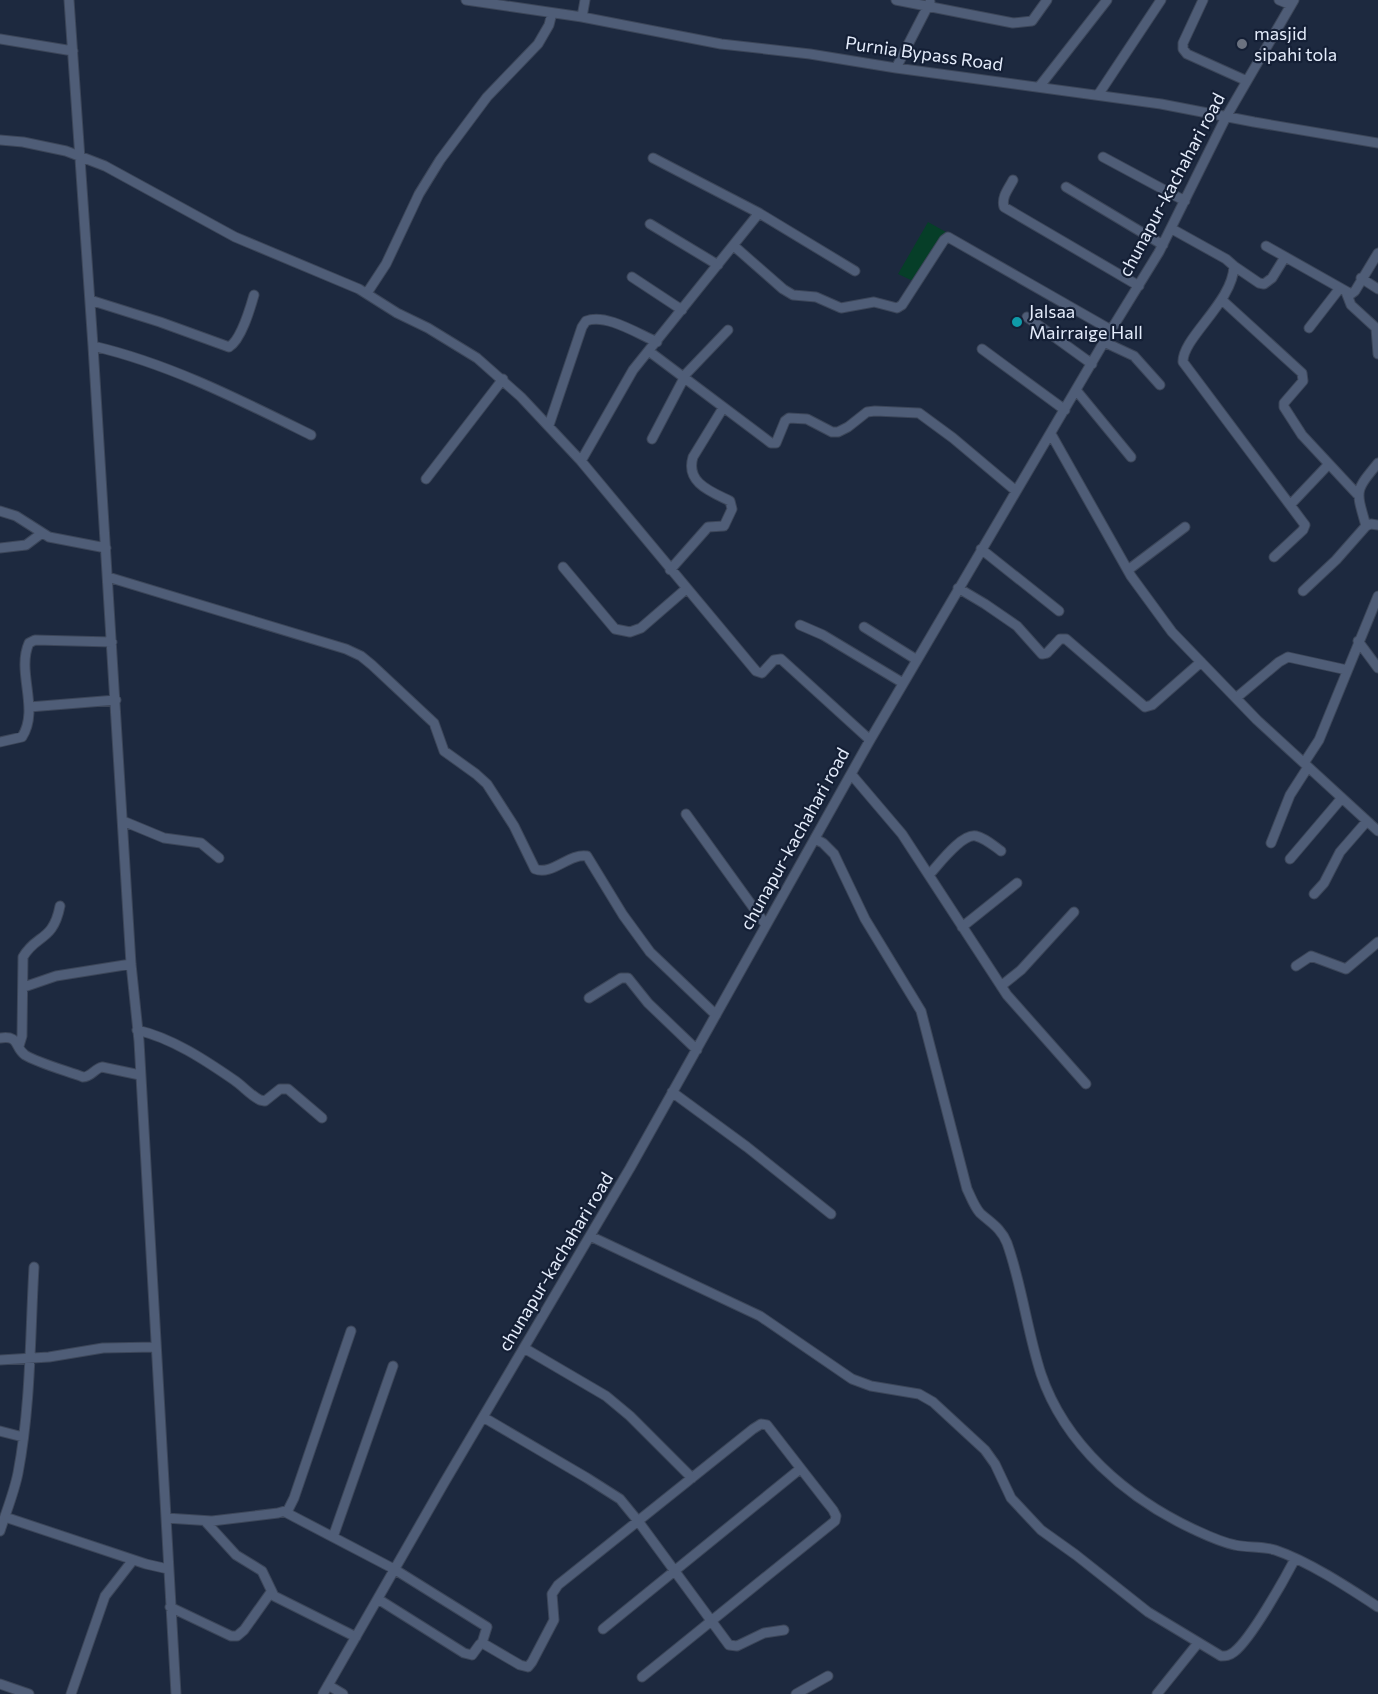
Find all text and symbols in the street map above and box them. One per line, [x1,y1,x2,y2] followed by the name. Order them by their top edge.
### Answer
[1254,22,1337,65] place label: masjid sipahi tola
[844,31,1004,75] street label: Purnia Bypass Road
[1235,37,1249,51] marker: masjid sipahi tola
[1113,89,1229,280] street label: chunapur-kachahari road
[1029,300,1143,343] place label: Jalsaa Mairraige Hall
[1010,315,1024,329] marker: Jalsaa Mairraige Hall
[735,744,853,933] street label: chunapur-kachahari road
[493,1168,617,1355] street label: chunapur-kachahari road

